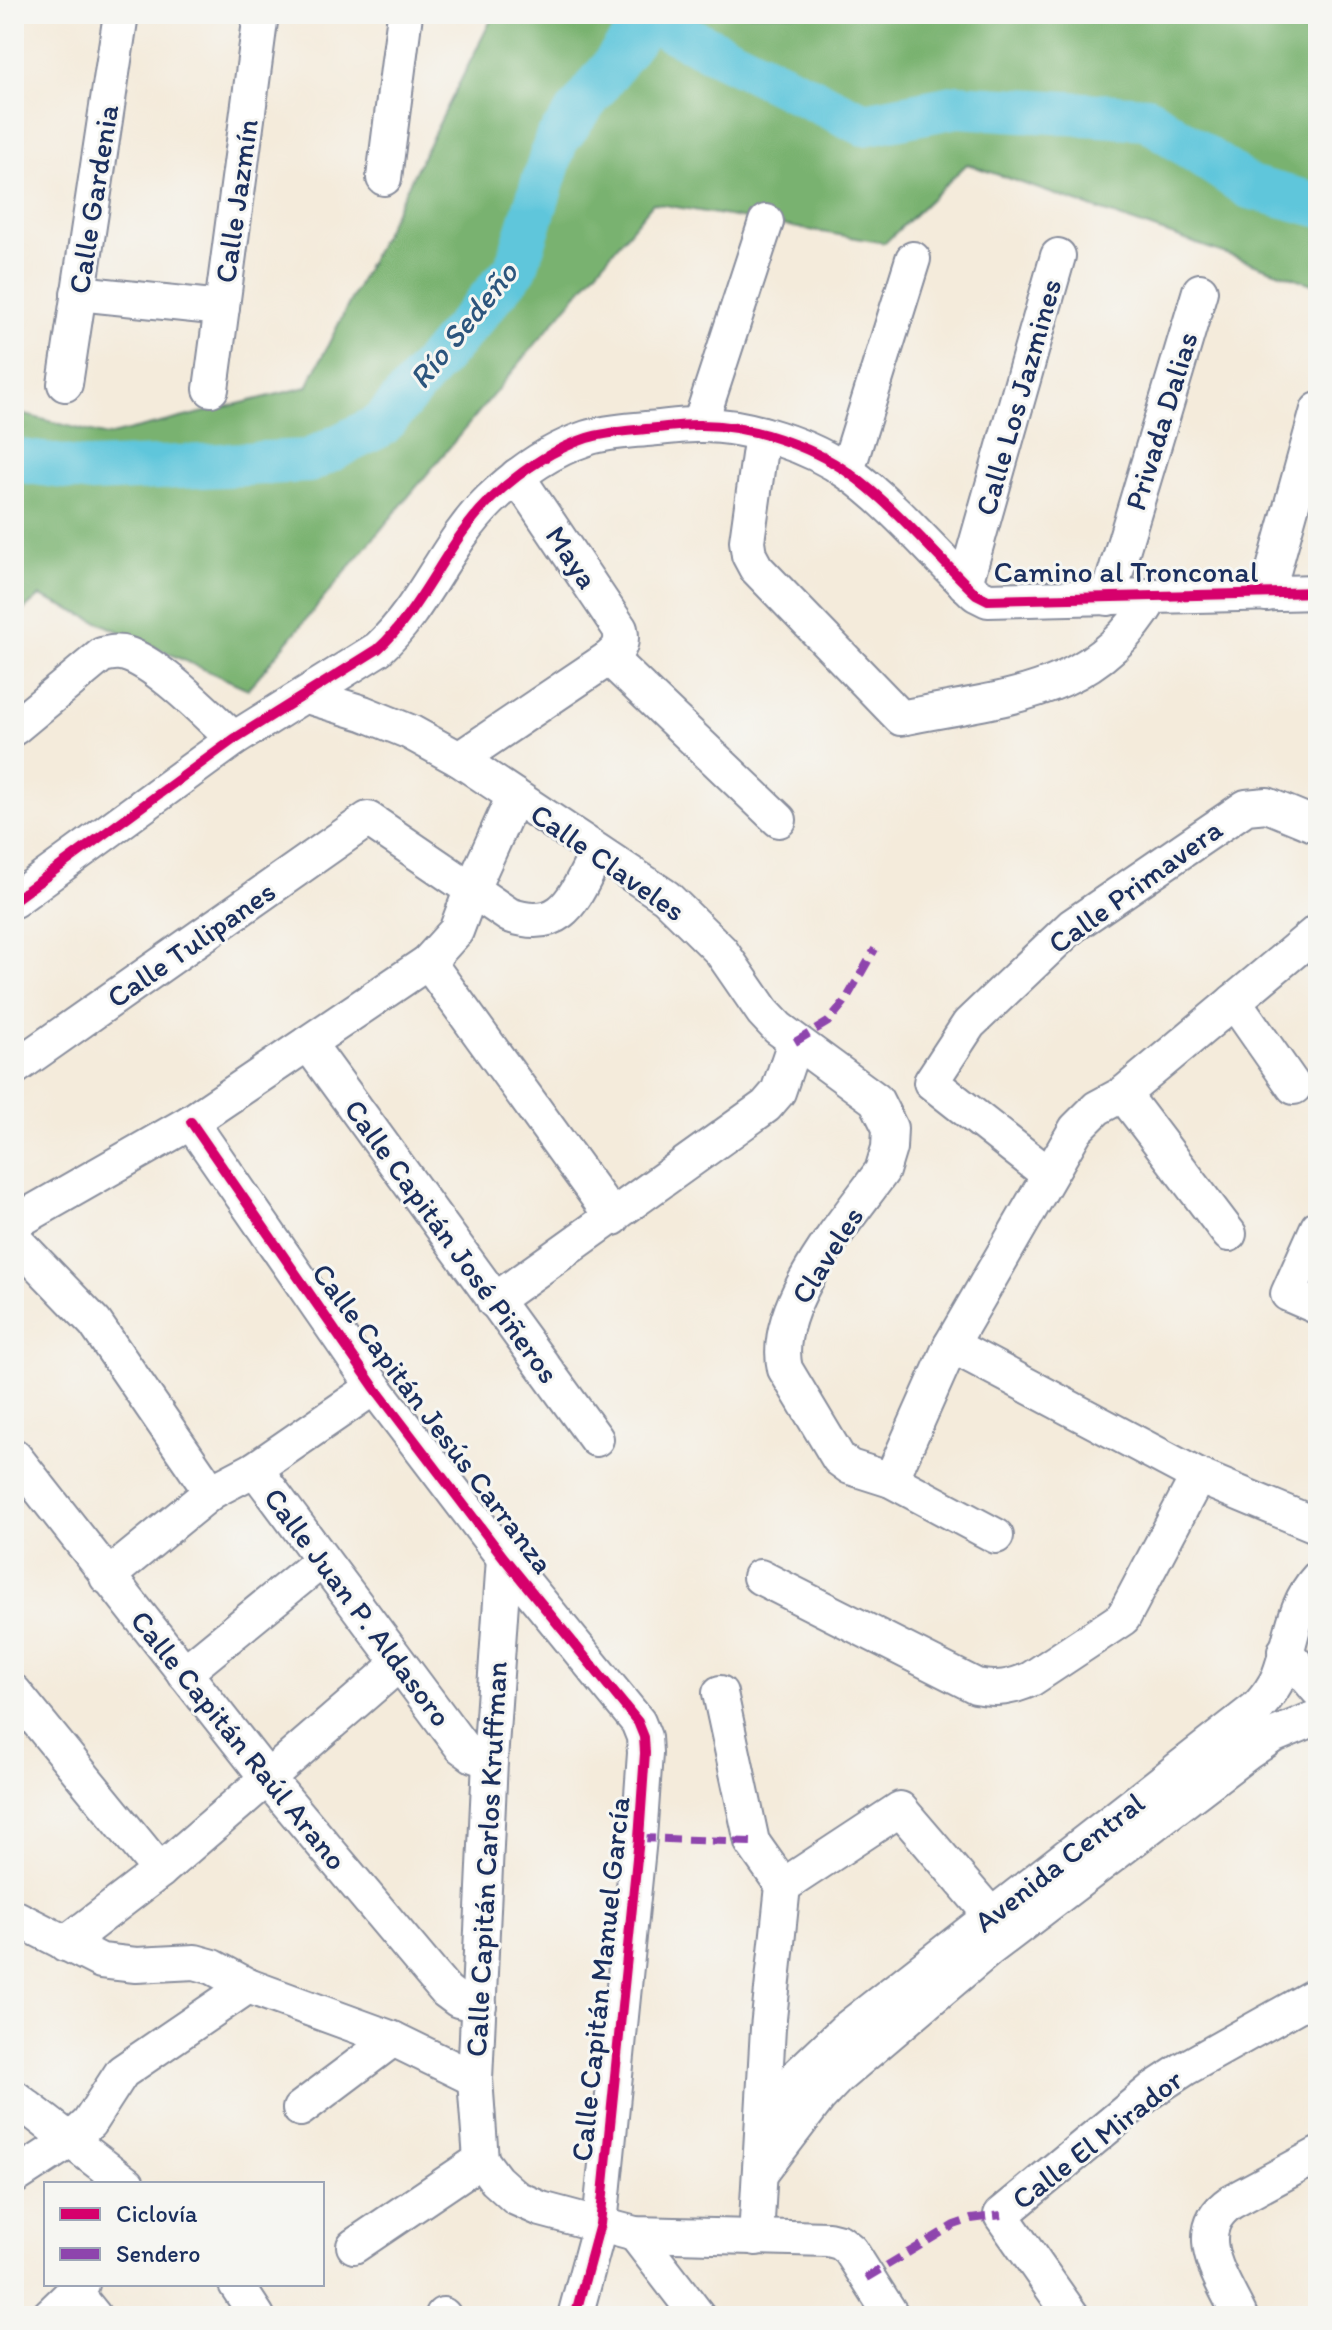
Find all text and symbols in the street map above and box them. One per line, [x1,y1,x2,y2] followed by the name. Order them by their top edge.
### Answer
[60,101,126,296] street label: Calle Gardenia
[206,117,266,285] street label: Calle Jazmín
[400,253,527,396] water label: Río Sedeño
[967,274,1069,520] street label: Calle Los Jazmines
[1116,327,1206,515] street label: Privada Dalias
[538,519,606,596] street label: Maya
[994,553,1259,590] street label: Camino al Tronconal
[523,795,693,929] street label: Calle Claveles
[1041,810,1230,962] street label: Calle Primavera
[100,872,282,1016] street label: Calle Tulipanes
[337,1092,567,1390] street label: Calle Capitán José Piñeros
[783,1199,871,1311] street label: Claveles
[304,1255,562,1581] street label: Calle Capitán Jesús Carranza
[256,1480,460,1734] street label: Calle Juan P. Aldasoro
[123,1603,355,1877] street label: Calle Capitán Raúl Arano
[457,1660,515,2058] street label: Calle Capitán Carlos Kruffman
[966,1784,1152,1940] street label: Avenida Central
[562,1794,638,2163] street label: Calle Capitán Manuel García
[1004,2061,1190,2217] street label: Calle El Mirador
[44,2182,324,2286] legend
[116,2199,198,2228] text: Ciclovía
[116,2239,200,2268] text: Sendero

